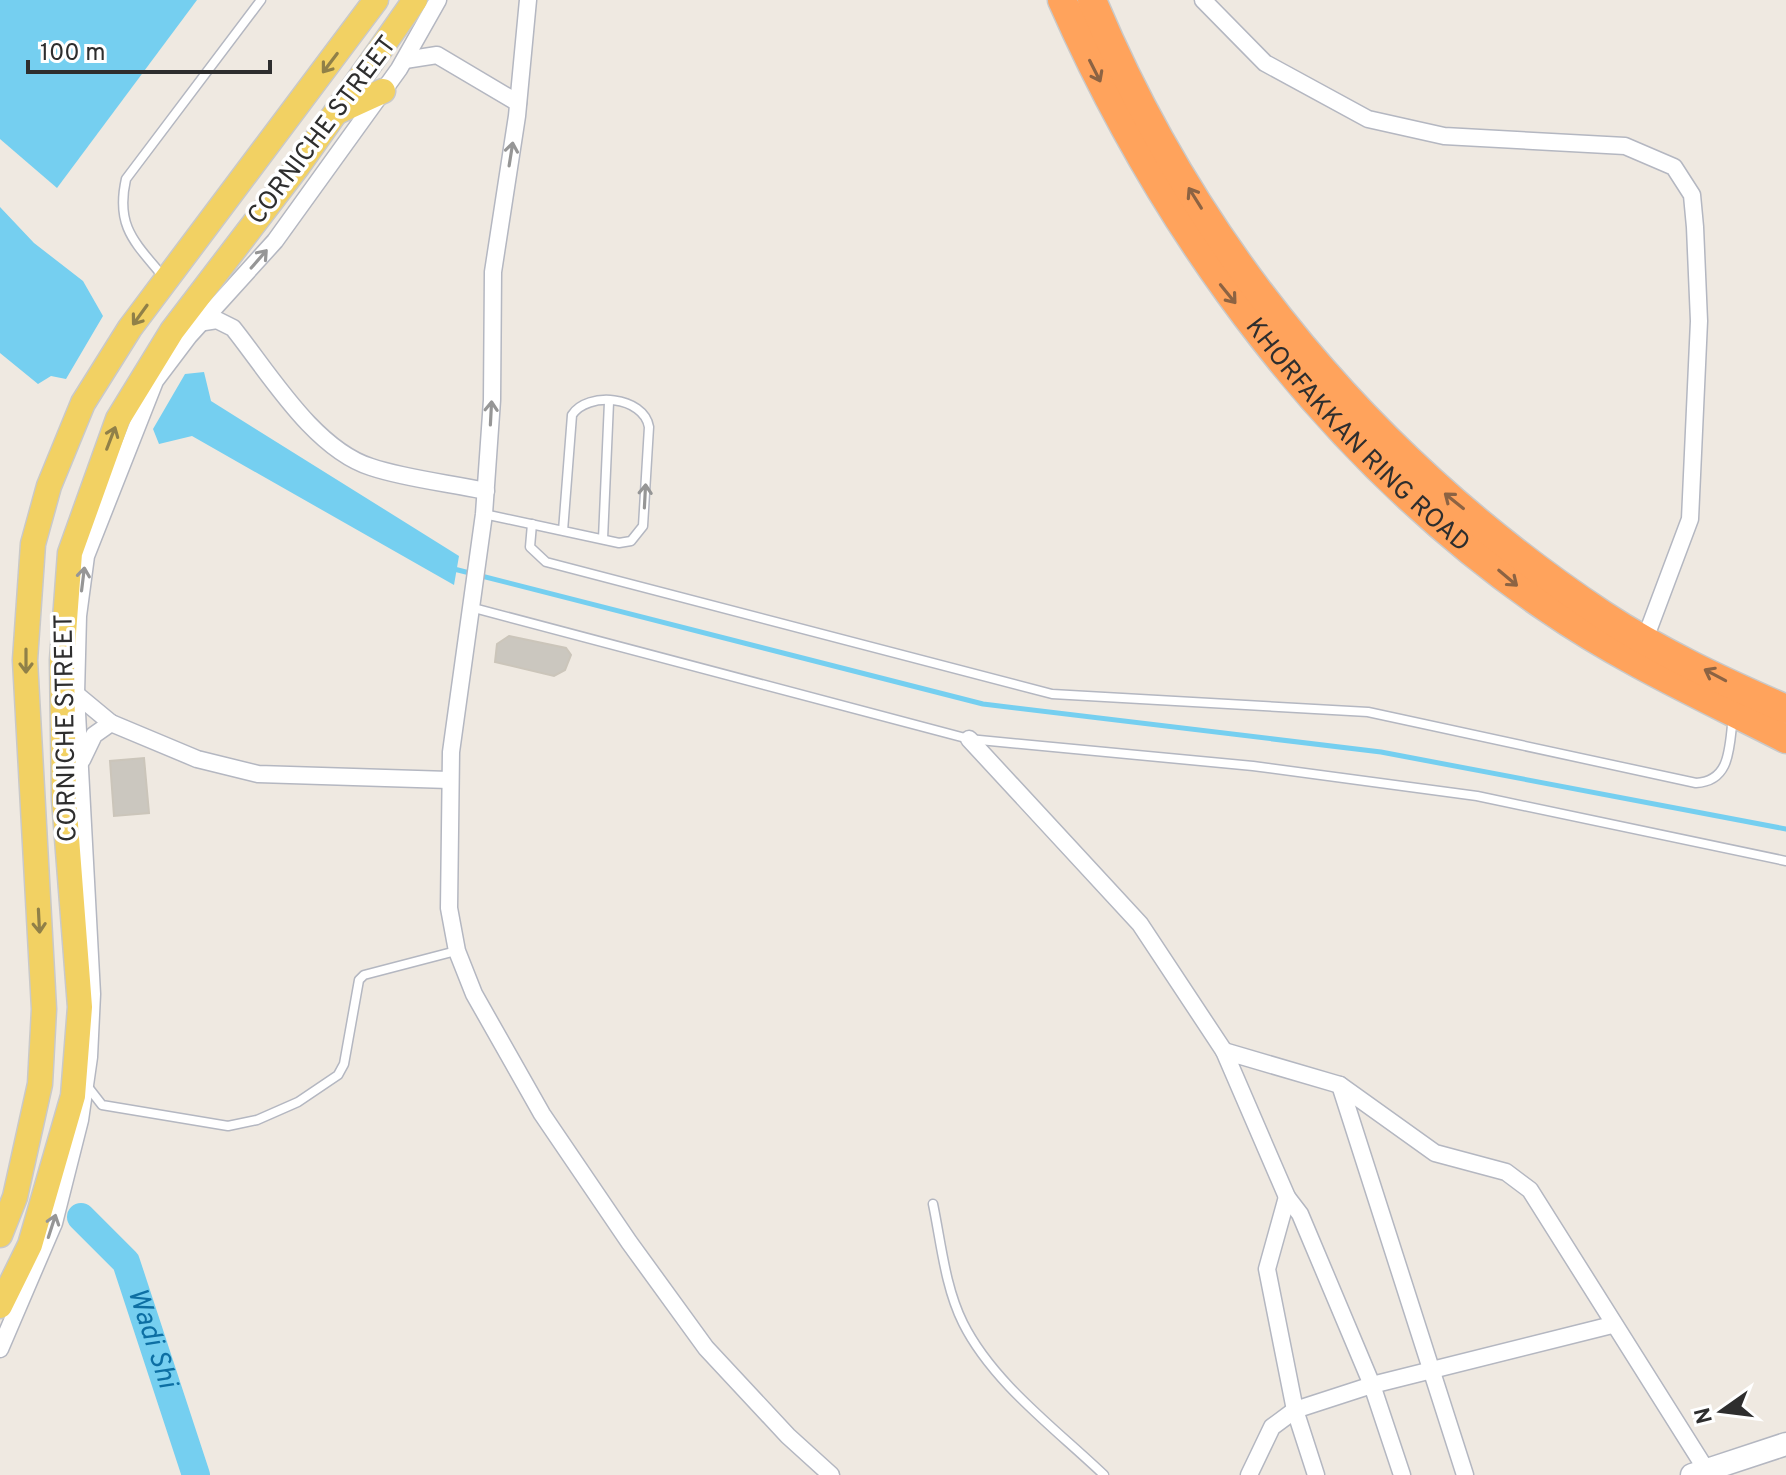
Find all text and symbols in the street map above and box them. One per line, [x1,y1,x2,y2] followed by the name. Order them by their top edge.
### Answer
[28,24,270,74] scale bar
[241,30,405,232] street label: CORNICHE STREET
[40,39,106,69] text: 100 m
[322,51,338,73] one-way arrow
[1087,59,1103,82] one-way arrow
[504,142,519,167] one-way arrow
[1186,187,1202,210] one-way arrow
[250,249,268,270] one-way arrow
[1220,283,1237,304] one-way arrow
[131,304,148,325] one-way arrow
[1237,312,1477,560] street label: KHORFAKKAN RING ROAD
[484,400,499,427] one-way arrow
[105,426,119,451] one-way arrow
[638,483,653,510] one-way arrow
[1443,492,1464,510] one-way arrow
[76,567,91,592] one-way arrow
[1497,569,1517,587] one-way arrow
[49,614,85,842] street label: CORNICHE STREET
[18,647,34,674] one-way arrow
[1704,667,1728,683] one-way arrow
[32,907,47,934] one-way arrow
[46,1214,61,1239] one-way arrow
[118,1284,185,1395] water label: Wadi Shi
[1682,1371,1762,1451] north arrow
[1690,1404,1720,1426] text: N

